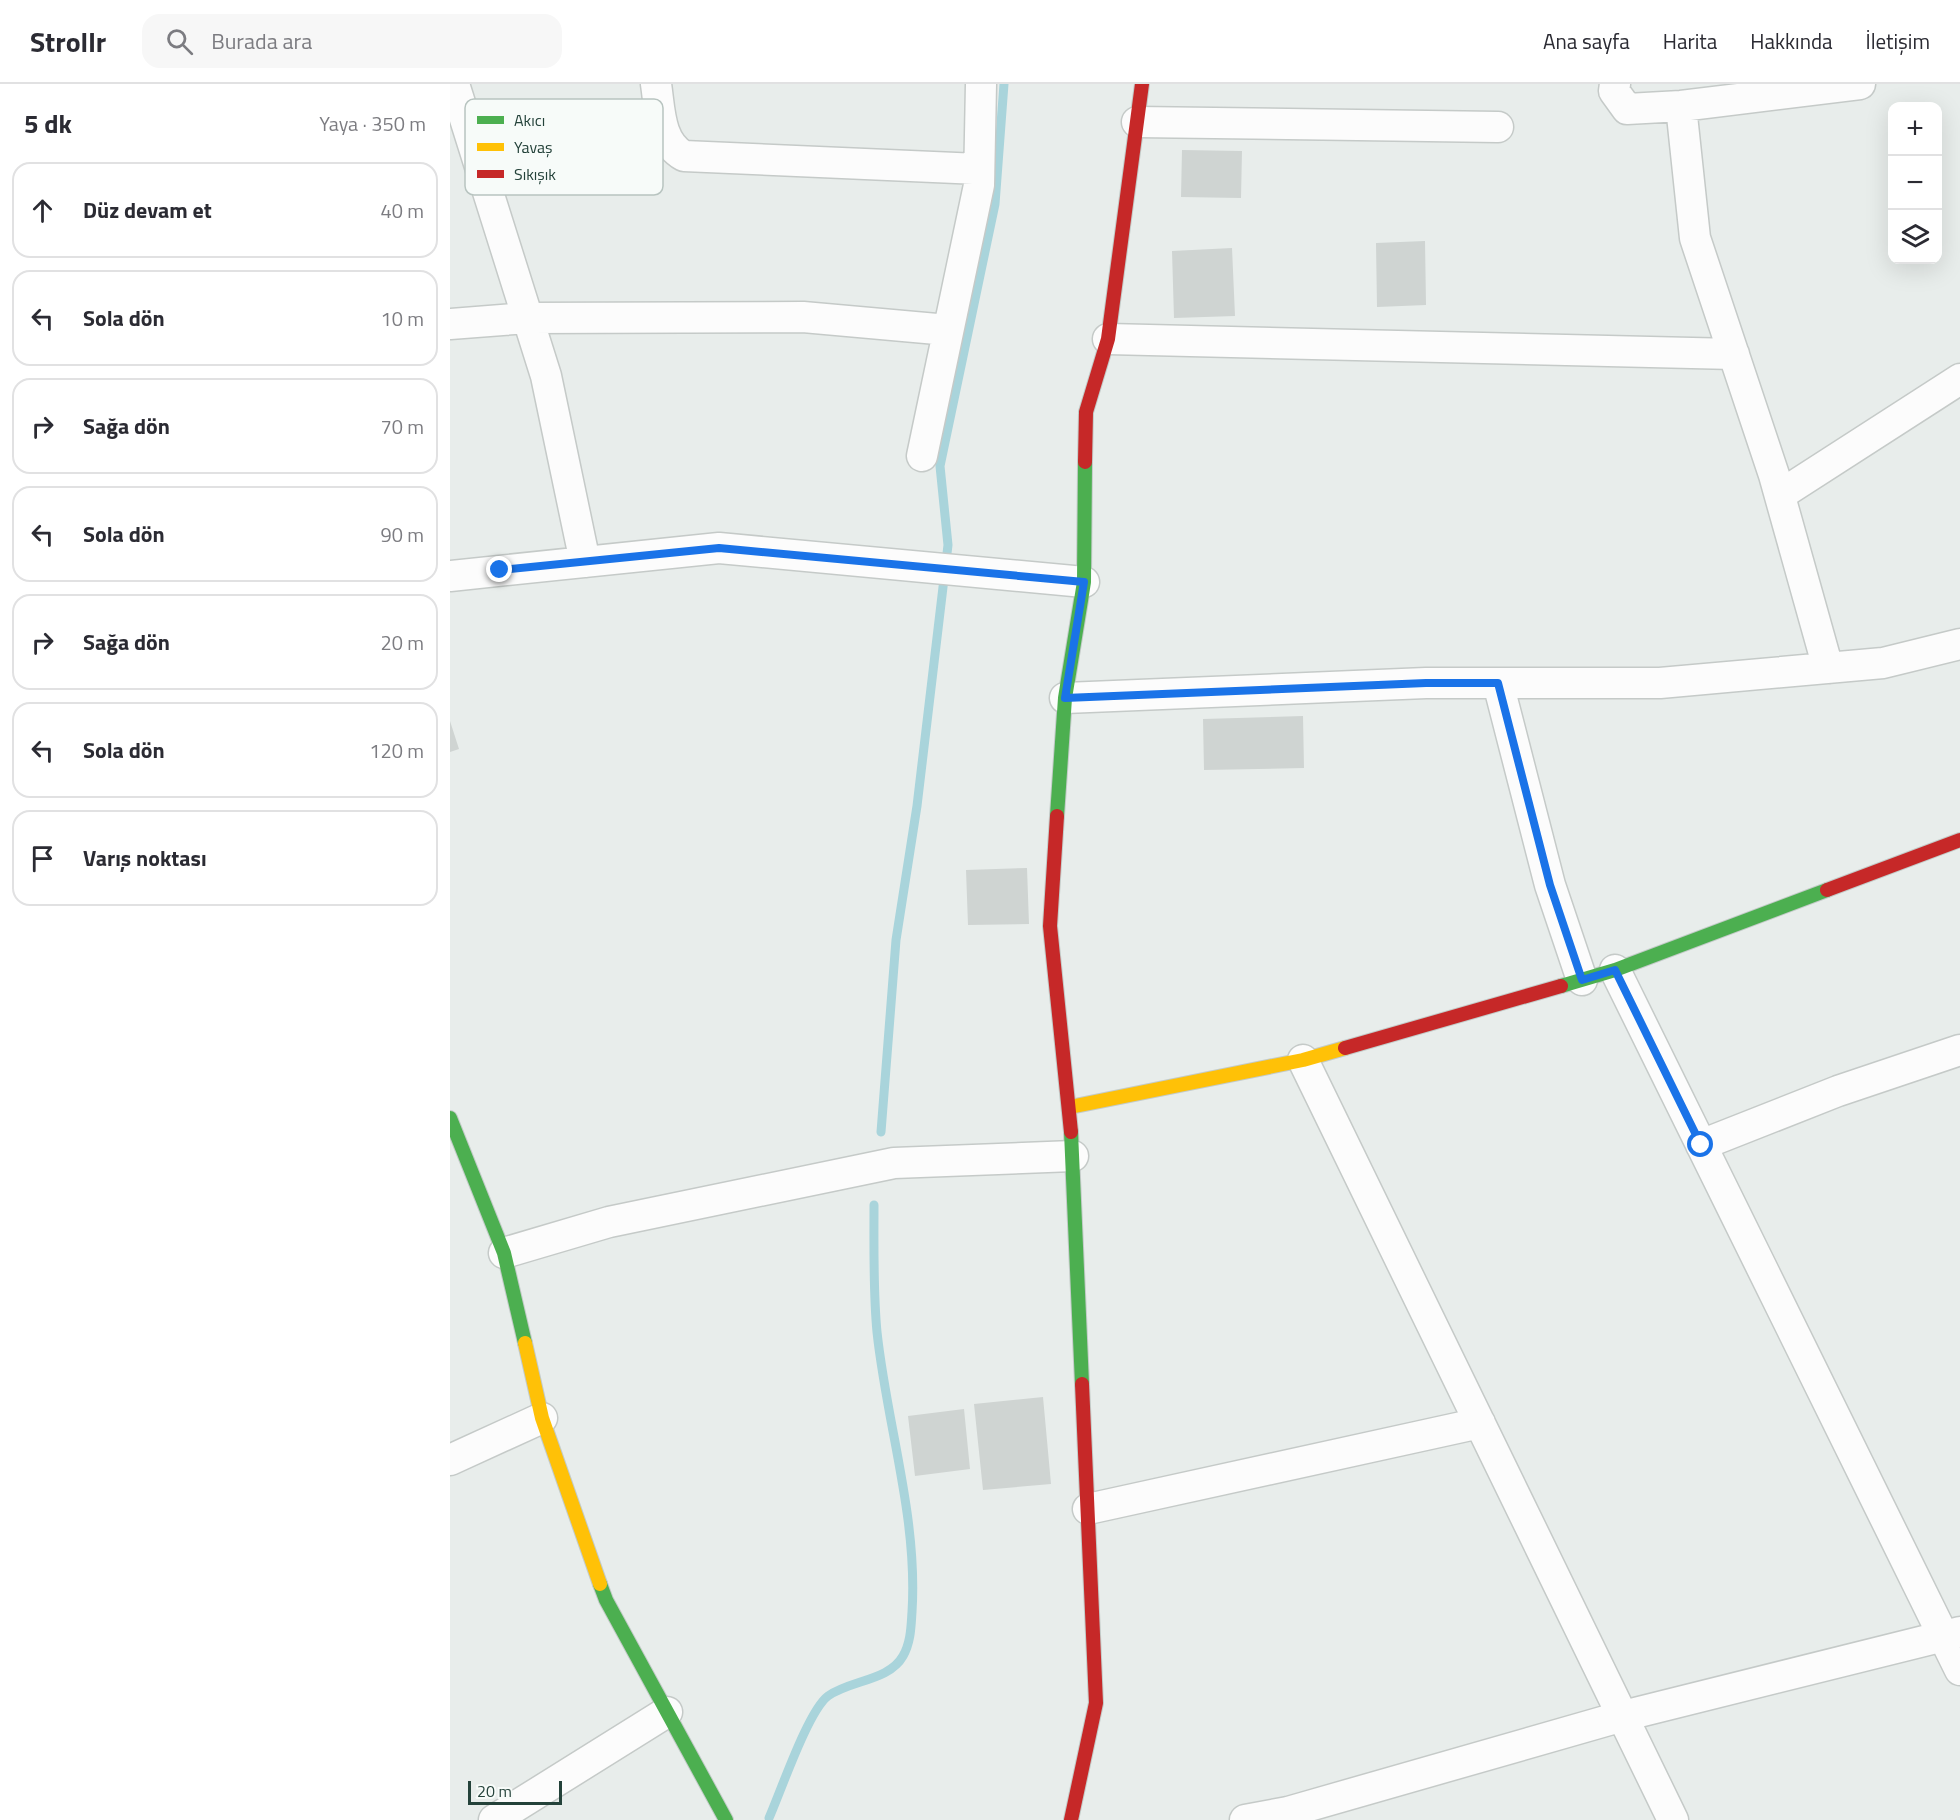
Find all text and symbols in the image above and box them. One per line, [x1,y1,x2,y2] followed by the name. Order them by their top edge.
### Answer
[142,14,562,68] search box
[30,20,106,63] text: Strollr
[211,24,312,58] text: Burada ara
[163,25,196,58] icon: search
[1543,25,1630,57] text: Ana sayfa
[1663,25,1717,57] text: Harita
[1750,25,1833,57] text: Hakkında
[1866,25,1930,57] text: İletişim
[465,99,663,195] legend
[1888,102,1942,264] map controls
[1888,102,1942,156] button: +
[24,104,72,143] text: 5 dk
[319,108,426,139] text: Yaya · 350 m
[514,108,545,132] text: Akıcı
[514,135,553,159] text: Yavaş
[1888,156,1942,210] button: −
[514,162,556,186] text: Sıkışık
[83,193,212,227] text: Düz devam et
[26,194,59,227] icon: ahead
[380,195,424,226] text: 40 m
[1888,210,1942,264] button: layers
[83,301,165,335] text: Sola dön
[26,302,59,335] icon: left
[380,303,424,334] text: 10 m
[83,409,170,443] text: Sağa dön
[26,410,59,443] icon: right
[380,411,424,442] text: 70 m
[83,517,165,551] text: Sola dön
[26,518,59,551] icon: left
[380,519,424,550] text: 90 m
[486,556,512,582] route end
[83,625,170,659] text: Sağa dön
[26,626,59,659] icon: right
[380,627,424,658] text: 20 m
[83,733,165,767] text: Sola dön
[26,734,59,767] icon: left
[369,735,424,766] text: 120 m
[83,841,207,875] text: Varış noktası
[26,842,59,875] icon: arrive
[1687,1131,1713,1157] route start
[468,1778,562,1806] scale bar
[477,1779,512,1803] text: 20 m

